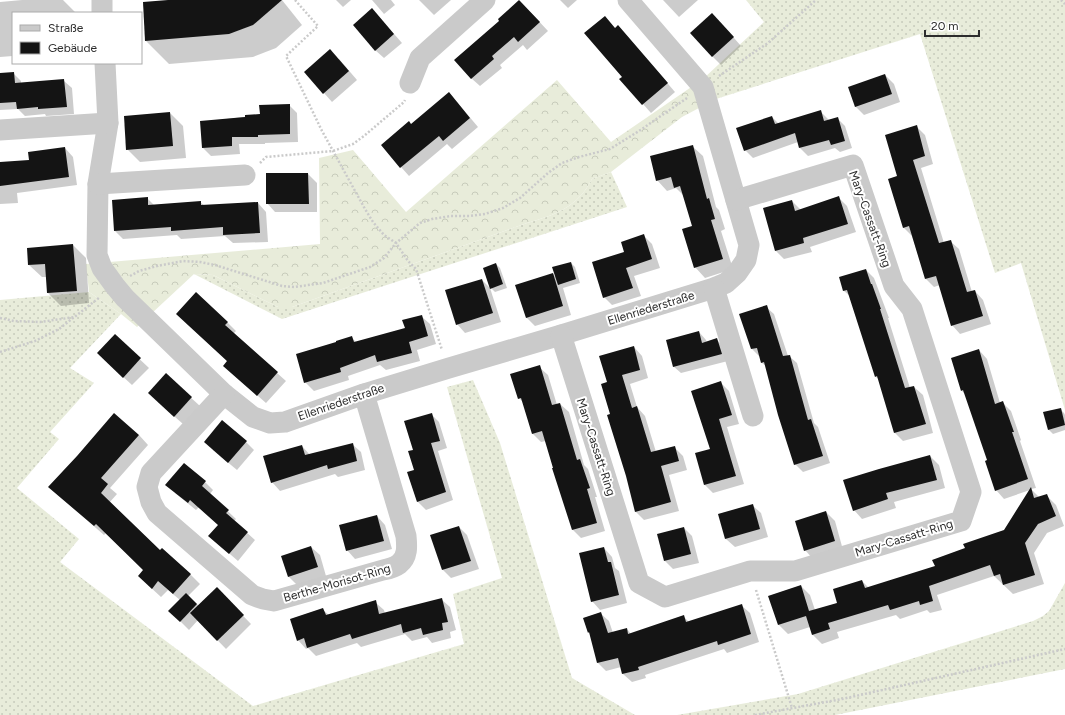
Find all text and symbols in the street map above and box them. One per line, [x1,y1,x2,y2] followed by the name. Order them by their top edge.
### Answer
[12,12,142,64] legend
[925,12,979,38] scale bar
[931,19,959,33] text: 20 m
[48,21,84,35] text: Straße
[48,41,98,55] text: Gebäude
[846,169,894,269] street label: Mary-Cassatt-Ring
[606,288,697,328] street label: Ellenriederstraße
[296,381,386,423] street label: Ellenriederstraße
[574,396,618,498] street label: Mary-Cassatt-Ring
[853,516,955,560] street label: Mary-Cassatt-Ring
[282,561,392,605] street label: Berthe-Morisot-Ring

